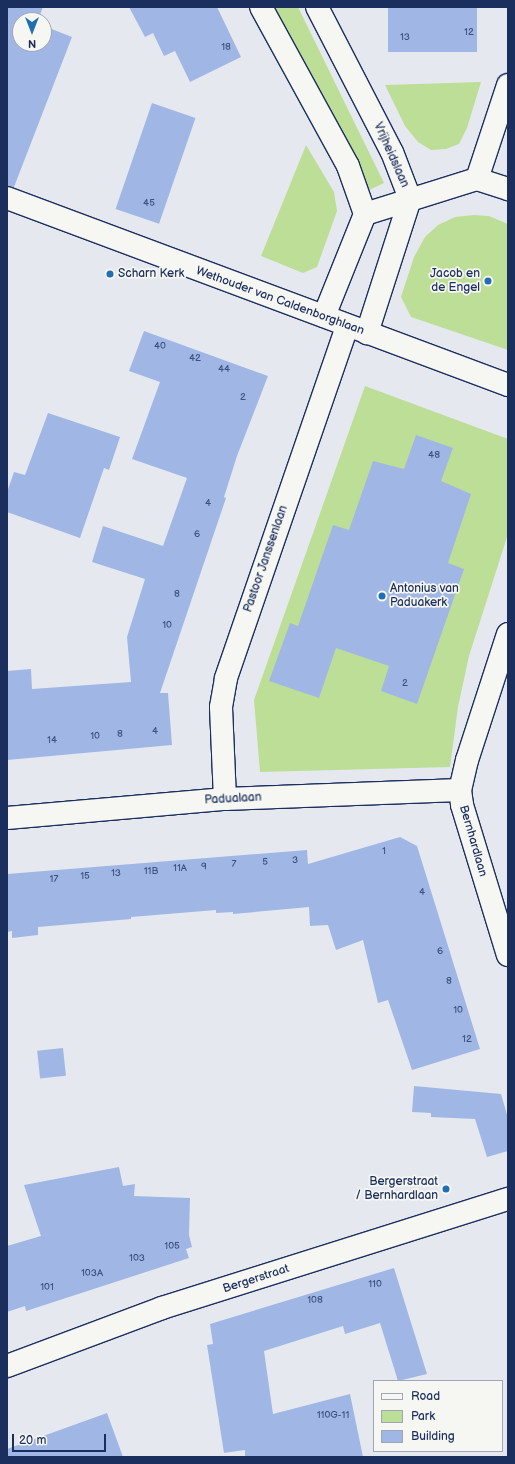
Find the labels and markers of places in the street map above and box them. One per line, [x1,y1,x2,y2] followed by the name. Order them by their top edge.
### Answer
[118,267,184,281] place label: Scharn Kerk
[430,267,480,295] place label: Jacob en de Engel
[105,269,115,279] marker: Scharn Kerk
[483,276,493,286] marker: Jacob en de Engel
[390,582,459,610] place label: Antonius van Paduakerk
[377,591,387,601] marker: Antonius van Paduakerk
[356,1175,438,1203] place label: Bergerstraat / Bernhardlaan
[441,1184,451,1194] marker: Bergerstraat / Bernhardlaan

